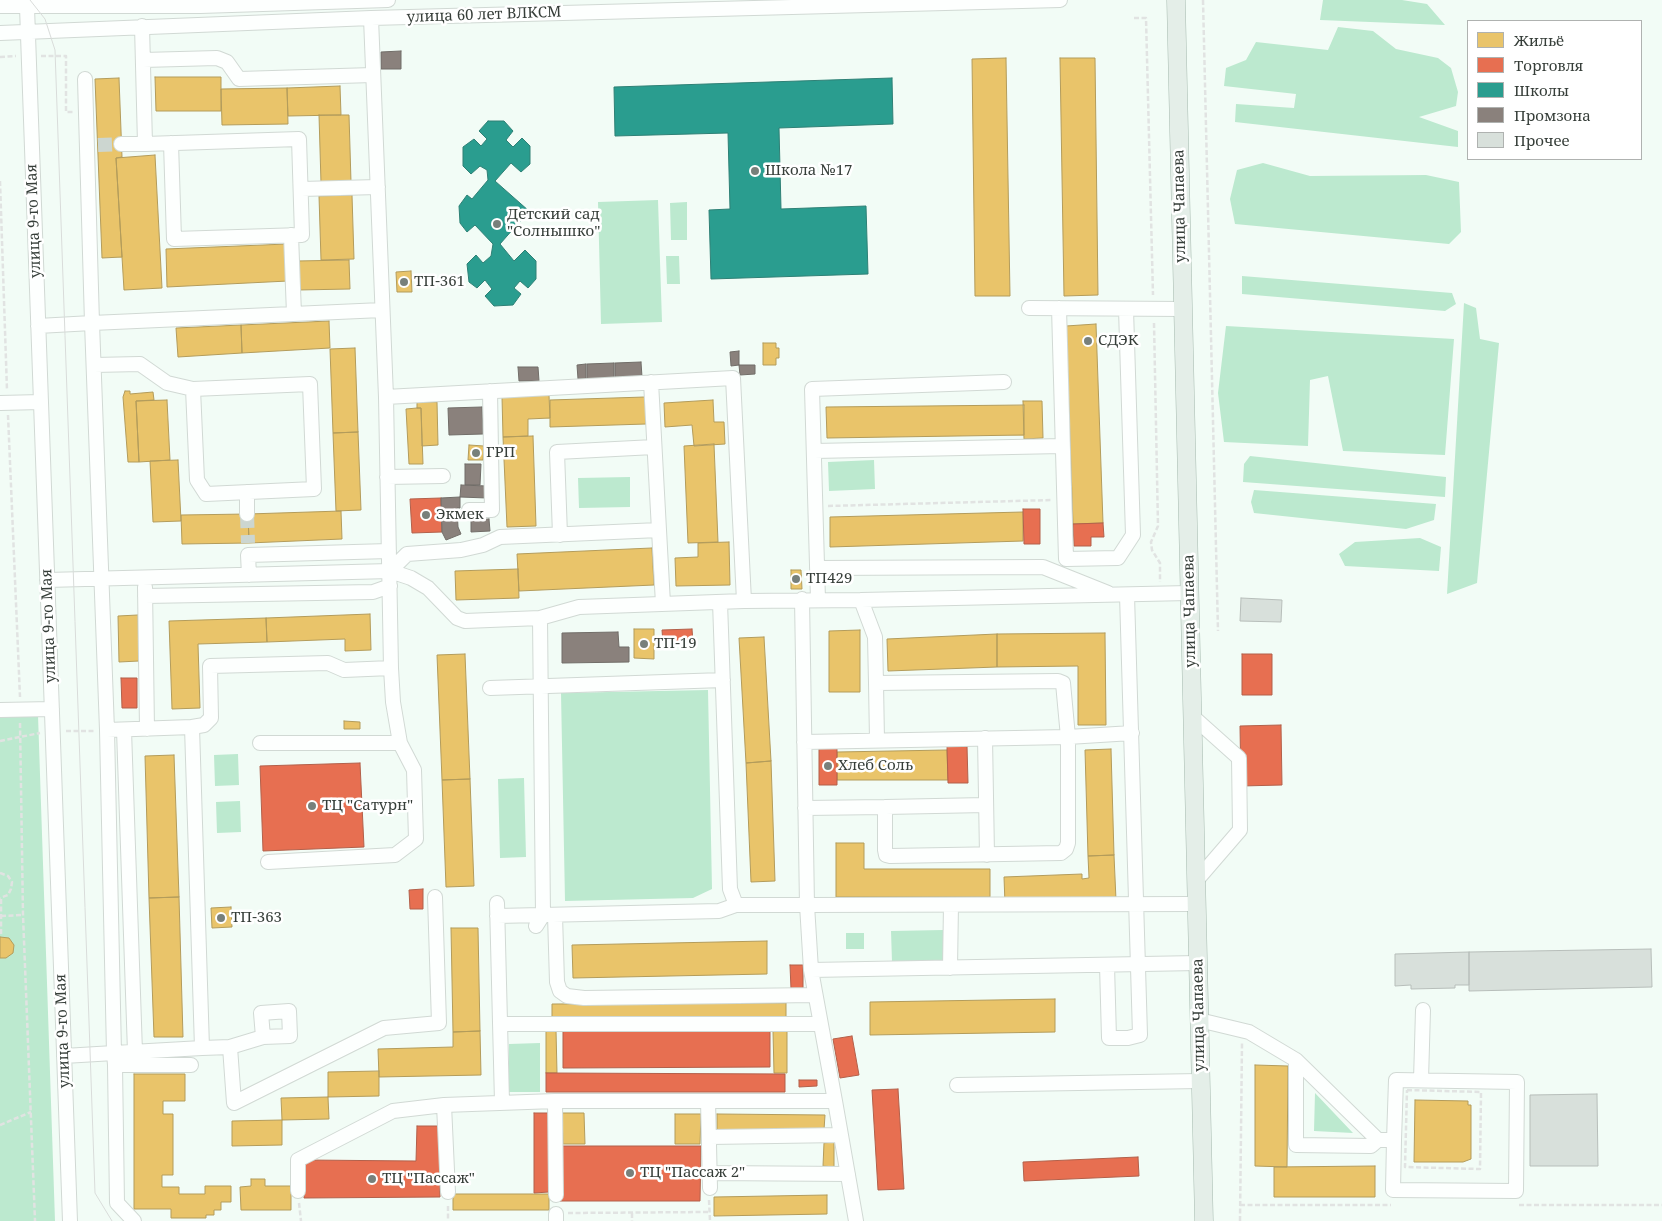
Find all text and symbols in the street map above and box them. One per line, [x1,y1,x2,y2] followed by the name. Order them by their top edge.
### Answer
[406,3,562,27] street label: улица 60 лет ВЛКСМ
[1467,20,1642,160] legend
[1514,30,1564,50] text: Жильё
[1514,55,1583,75] text: Торговля
[1514,80,1569,100] text: Школы
[1514,105,1591,125] text: Промзона
[1514,130,1570,150] text: Прочее
[1170,149,1190,263] street label: улица Чапаева
[765,162,852,180] place label: Школа №17
[23,164,45,278] street label: улица 9-го Мая
[749,165,761,177] marker: Школа №17
[507,206,600,241] place label: Детский сад "Солнышко"
[491,218,503,230] marker: Детский сад "Солнышко"
[414,273,465,291] place label: ТП-361
[398,276,410,288] marker: ТП-361
[1098,332,1138,350] place label: СДЭК
[1082,335,1094,347] marker: СДЭК
[486,444,515,462] place label: ГРП
[470,447,482,459] marker: ГРП
[436,506,484,524] place label: Экмек
[420,509,432,521] marker: Экмек
[1180,554,1200,668] street label: улица Чапаева
[38,569,60,683] street label: улица 9-го Мая
[806,570,852,588] place label: ТП429
[790,573,802,585] marker: ТП429
[654,635,697,653] place label: ТП-19
[638,638,650,650] marker: ТП-19
[838,757,913,775] place label: Хлеб Соль
[822,760,834,772] marker: Хлеб Соль
[322,797,413,815] place label: ТЦ "Сатурн"
[306,800,318,812] marker: ТЦ "Сатурн"
[231,909,282,927] place label: ТП-363
[215,912,227,924] marker: ТП-363
[1189,958,1209,1072] street label: улица Чапаева
[52,974,74,1088] street label: улица 9-го Мая
[640,1164,745,1182] place label: ТЦ "Пассаж 2"
[624,1167,636,1179] marker: ТЦ "Пассаж 2"
[382,1170,475,1188] place label: ТЦ "Пассаж"
[366,1173,378,1185] marker: ТЦ "Пассаж"

